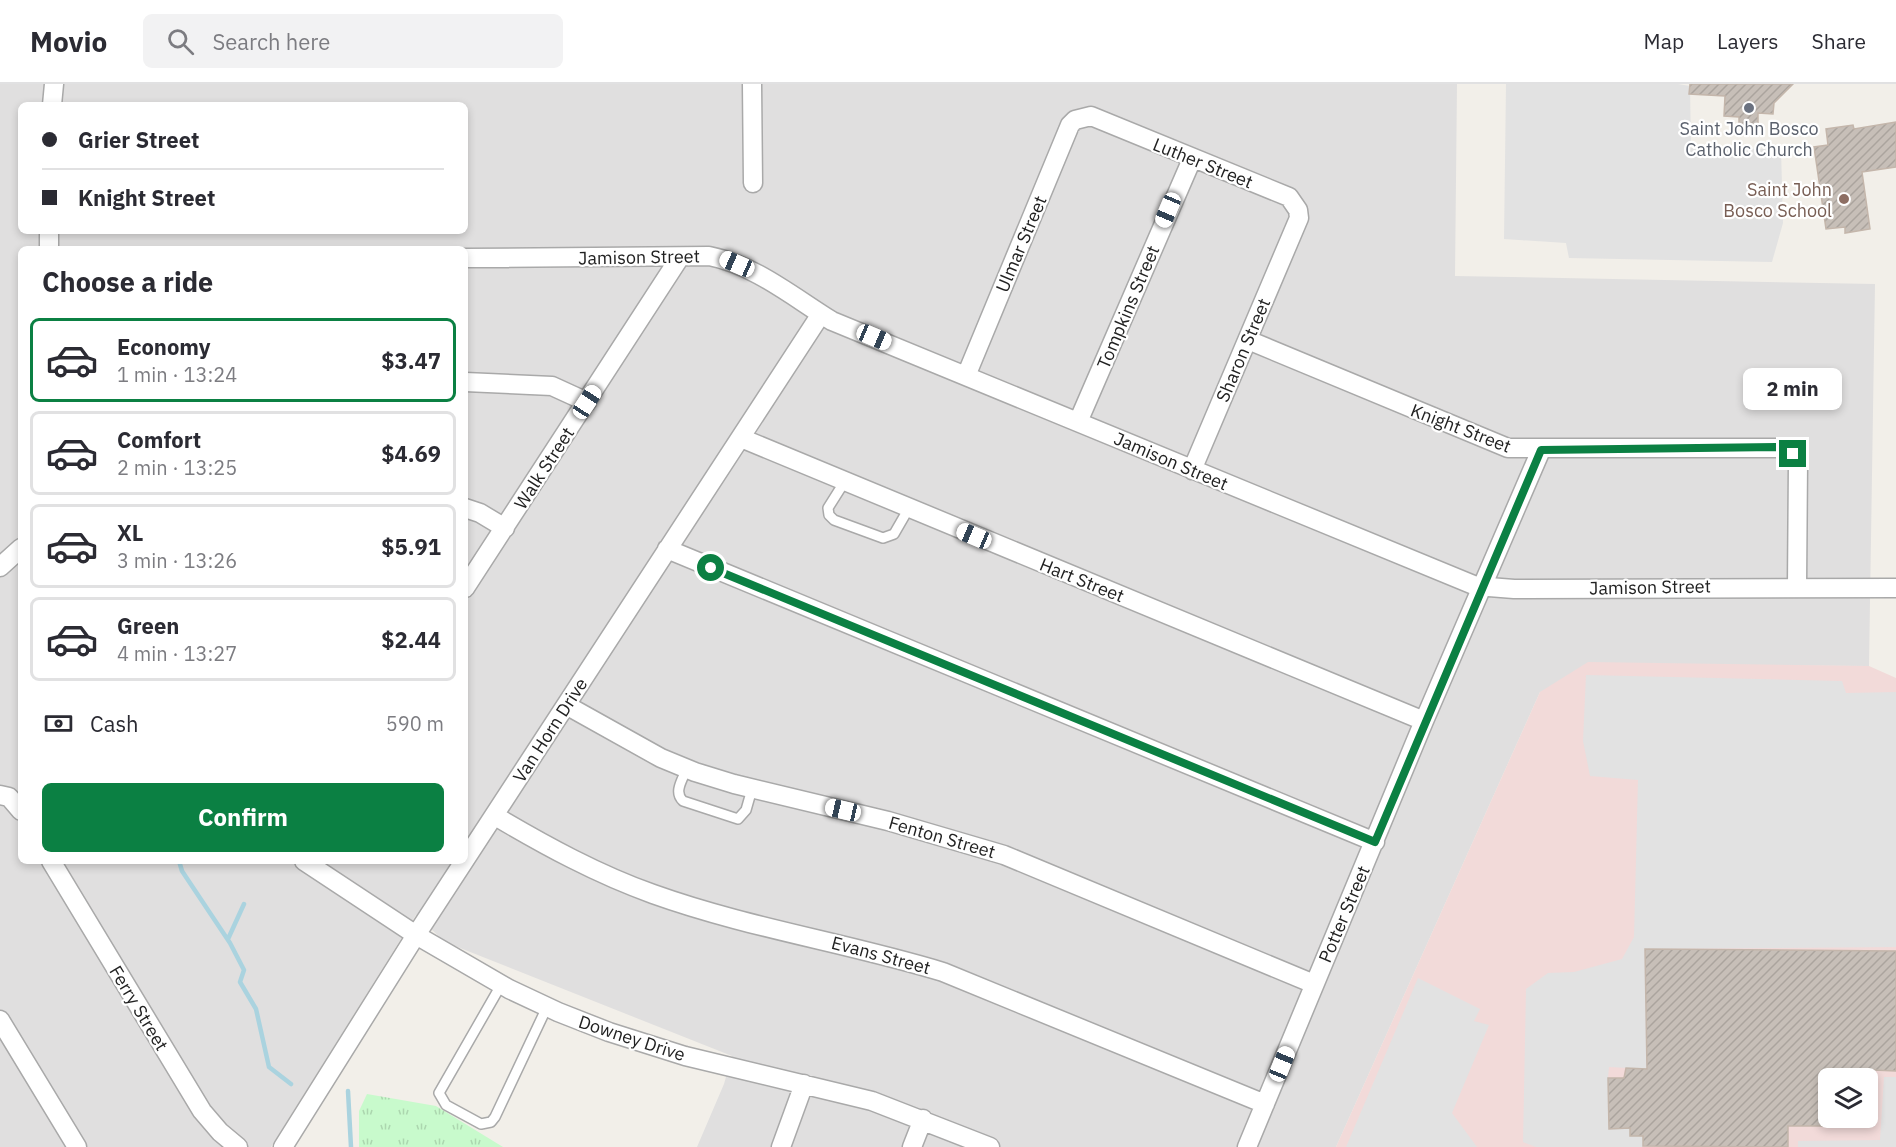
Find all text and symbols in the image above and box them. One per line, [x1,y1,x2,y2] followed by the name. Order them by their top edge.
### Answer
[143,14,563,68] search box
[30,23,107,60] text: Movio
[164,25,197,58] icon: search
[212,27,330,56] text: Search here
[1644,27,1684,55] text: Map
[1717,27,1779,55] text: Layers
[1812,27,1866,55] text: Share
[1742,101,1756,115] marker: Saint John Bosco Catholic Church
[1680,117,1818,161] place label: Saint John Bosco Catholic Church
[78,125,199,154] text: Grier Street
[1150,133,1256,193] street label: Luther Street
[1723,178,1832,222] place label: Saint John Bosco School
[78,183,215,212] text: Knight Street
[1153,190,1183,230] car
[990,192,1052,296] street label: Ulmar Street
[1837,192,1851,206] marker: Saint John Bosco School
[1092,242,1164,372] street label: Tompkins Street
[578,244,700,270] street label: Jamison Street
[717,248,757,280] car
[42,264,213,299] text: Choose a ride
[1211,295,1275,405] street label: Sharon Street
[854,322,894,352] car
[117,332,211,361] text: Economy
[45,333,99,387] icon: car
[381,346,441,375] text: $3.47
[117,361,237,388] text: 1 min · 13:24
[1744,367,1842,409] callout: 2 min
[1766,375,1819,402] text: 2 min
[570,382,604,422] car
[1408,398,1514,458] street label: Knight Street
[509,423,579,513] street label: Walk Street
[117,425,201,454] text: Comfort
[45,426,99,480] icon: car
[1110,427,1232,495] street label: Jamison Street
[381,439,441,468] text: $4.69
[1779,440,1806,467] route end
[117,454,237,481] text: 2 min · 13:25
[117,518,143,547] text: XL
[45,519,99,573] icon: car
[954,521,994,551] car
[381,532,441,561] text: $5.91
[117,547,237,574] text: 3 min · 13:26
[1036,553,1128,607] street label: Hart Street
[697,554,724,581] route start
[1589,574,1711,600] street label: Jamison Street
[117,611,179,640] text: Green
[45,612,99,666] icon: car
[381,625,441,654] text: $2.44
[117,640,237,667] text: 4 min · 13:27
[508,673,592,787] street label: Van Horn Drive
[42,707,75,740] icon: cash
[90,709,139,738] text: Cash
[386,710,444,737] text: 590 m
[42,783,444,852] button: Confirm
[823,797,863,823] car
[886,811,998,863] street label: Fenton Street
[1313,862,1375,966] street label: Potter Street
[829,931,933,979] street label: Evans Street
[105,961,173,1055] street label: Ferry Street
[576,1010,688,1066] street label: Downey Drive
[1267,1044,1297,1084] car
[1818,1068,1878,1128] map controls
[1818,1068,1878,1128] button: layers

